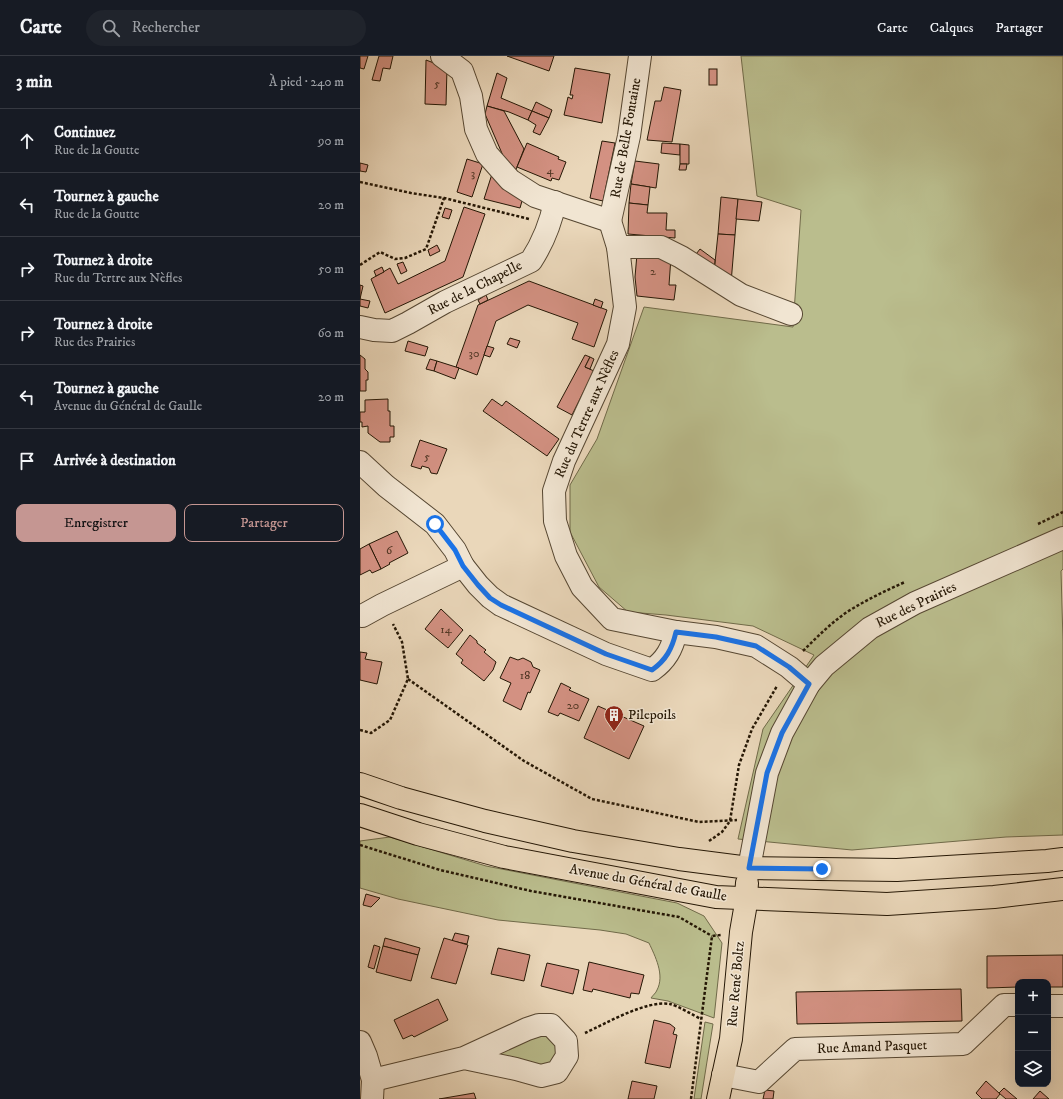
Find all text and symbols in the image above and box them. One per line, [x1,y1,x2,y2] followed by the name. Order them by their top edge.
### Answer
[86,10,366,46] search box
[20,16,62,39] text: Carte
[100,17,122,39] icon: search
[132,18,200,37] text: Rechercher
[877,19,908,37] text: Carte
[930,19,973,37] text: Calques
[995,19,1043,37] text: Partager
[16,71,52,93] text: 3 min
[269,74,344,90] text: À pied · 240 m
[434,76,440,91] house number: 5
[607,76,645,200] street label: Rue de Belle Fontaine
[54,123,115,142] text: Continuez
[16,130,38,152] icon: ahead
[318,133,344,149] text: 90 m
[54,142,139,158] text: Rue de la Goutte
[547,163,555,178] house number: 4
[471,166,475,181] house number: 3
[54,187,159,206] text: Tournez à gauche
[16,194,38,216] icon: left
[318,197,344,213] text: 20 m
[54,206,139,222] text: Rue de la Goutte
[54,251,152,270] text: Tournez à droite
[425,256,525,319] street label: Rue de la Chapelle
[16,258,38,280] icon: right
[318,261,344,277] text: 50 m
[650,264,656,279] house number: 2
[54,270,182,286] text: Rue du Tertre aux Nèfles
[54,315,152,334] text: Tournez à droite
[16,322,38,344] icon: right
[318,325,344,341] text: 60 m
[54,334,135,350] text: Rue des Prairies
[469,346,479,361] house number: 30
[551,347,623,481] street label: Rue du Tertre aux Nèfles
[54,379,159,398] text: Tournez à gauche
[16,386,38,408] icon: left
[318,389,344,405] text: 20 m
[54,398,202,414] text: Avenue du Général de Gaulle
[424,449,430,464] house number: 5
[16,450,38,472] icon: arrive
[54,451,176,470] text: Arrivée à destination
[16,504,176,542] button: Enregistrer
[184,504,344,542] button: Partager
[426,515,444,533] route start
[386,543,393,558] house number: 6
[873,578,960,632] street label: Rue des Prairies
[440,622,453,637] house number: 14
[520,668,530,683] house number: 18
[567,698,579,713] house number: 20
[603,704,625,732] building icon: Pilepoils
[628,706,676,724] place label: Pilepoils
[568,860,728,906] street label: Avenue du Général de Gaulle
[813,860,831,878] route end
[723,940,749,1028] street label: Rue René Boltz
[1015,979,1051,1087] map controls
[1015,979,1051,1015] button: +
[1015,1015,1051,1051] button: −
[817,1036,928,1058] street label: Rue Amand Pasquet
[1015,1051,1051,1087] button: layers

